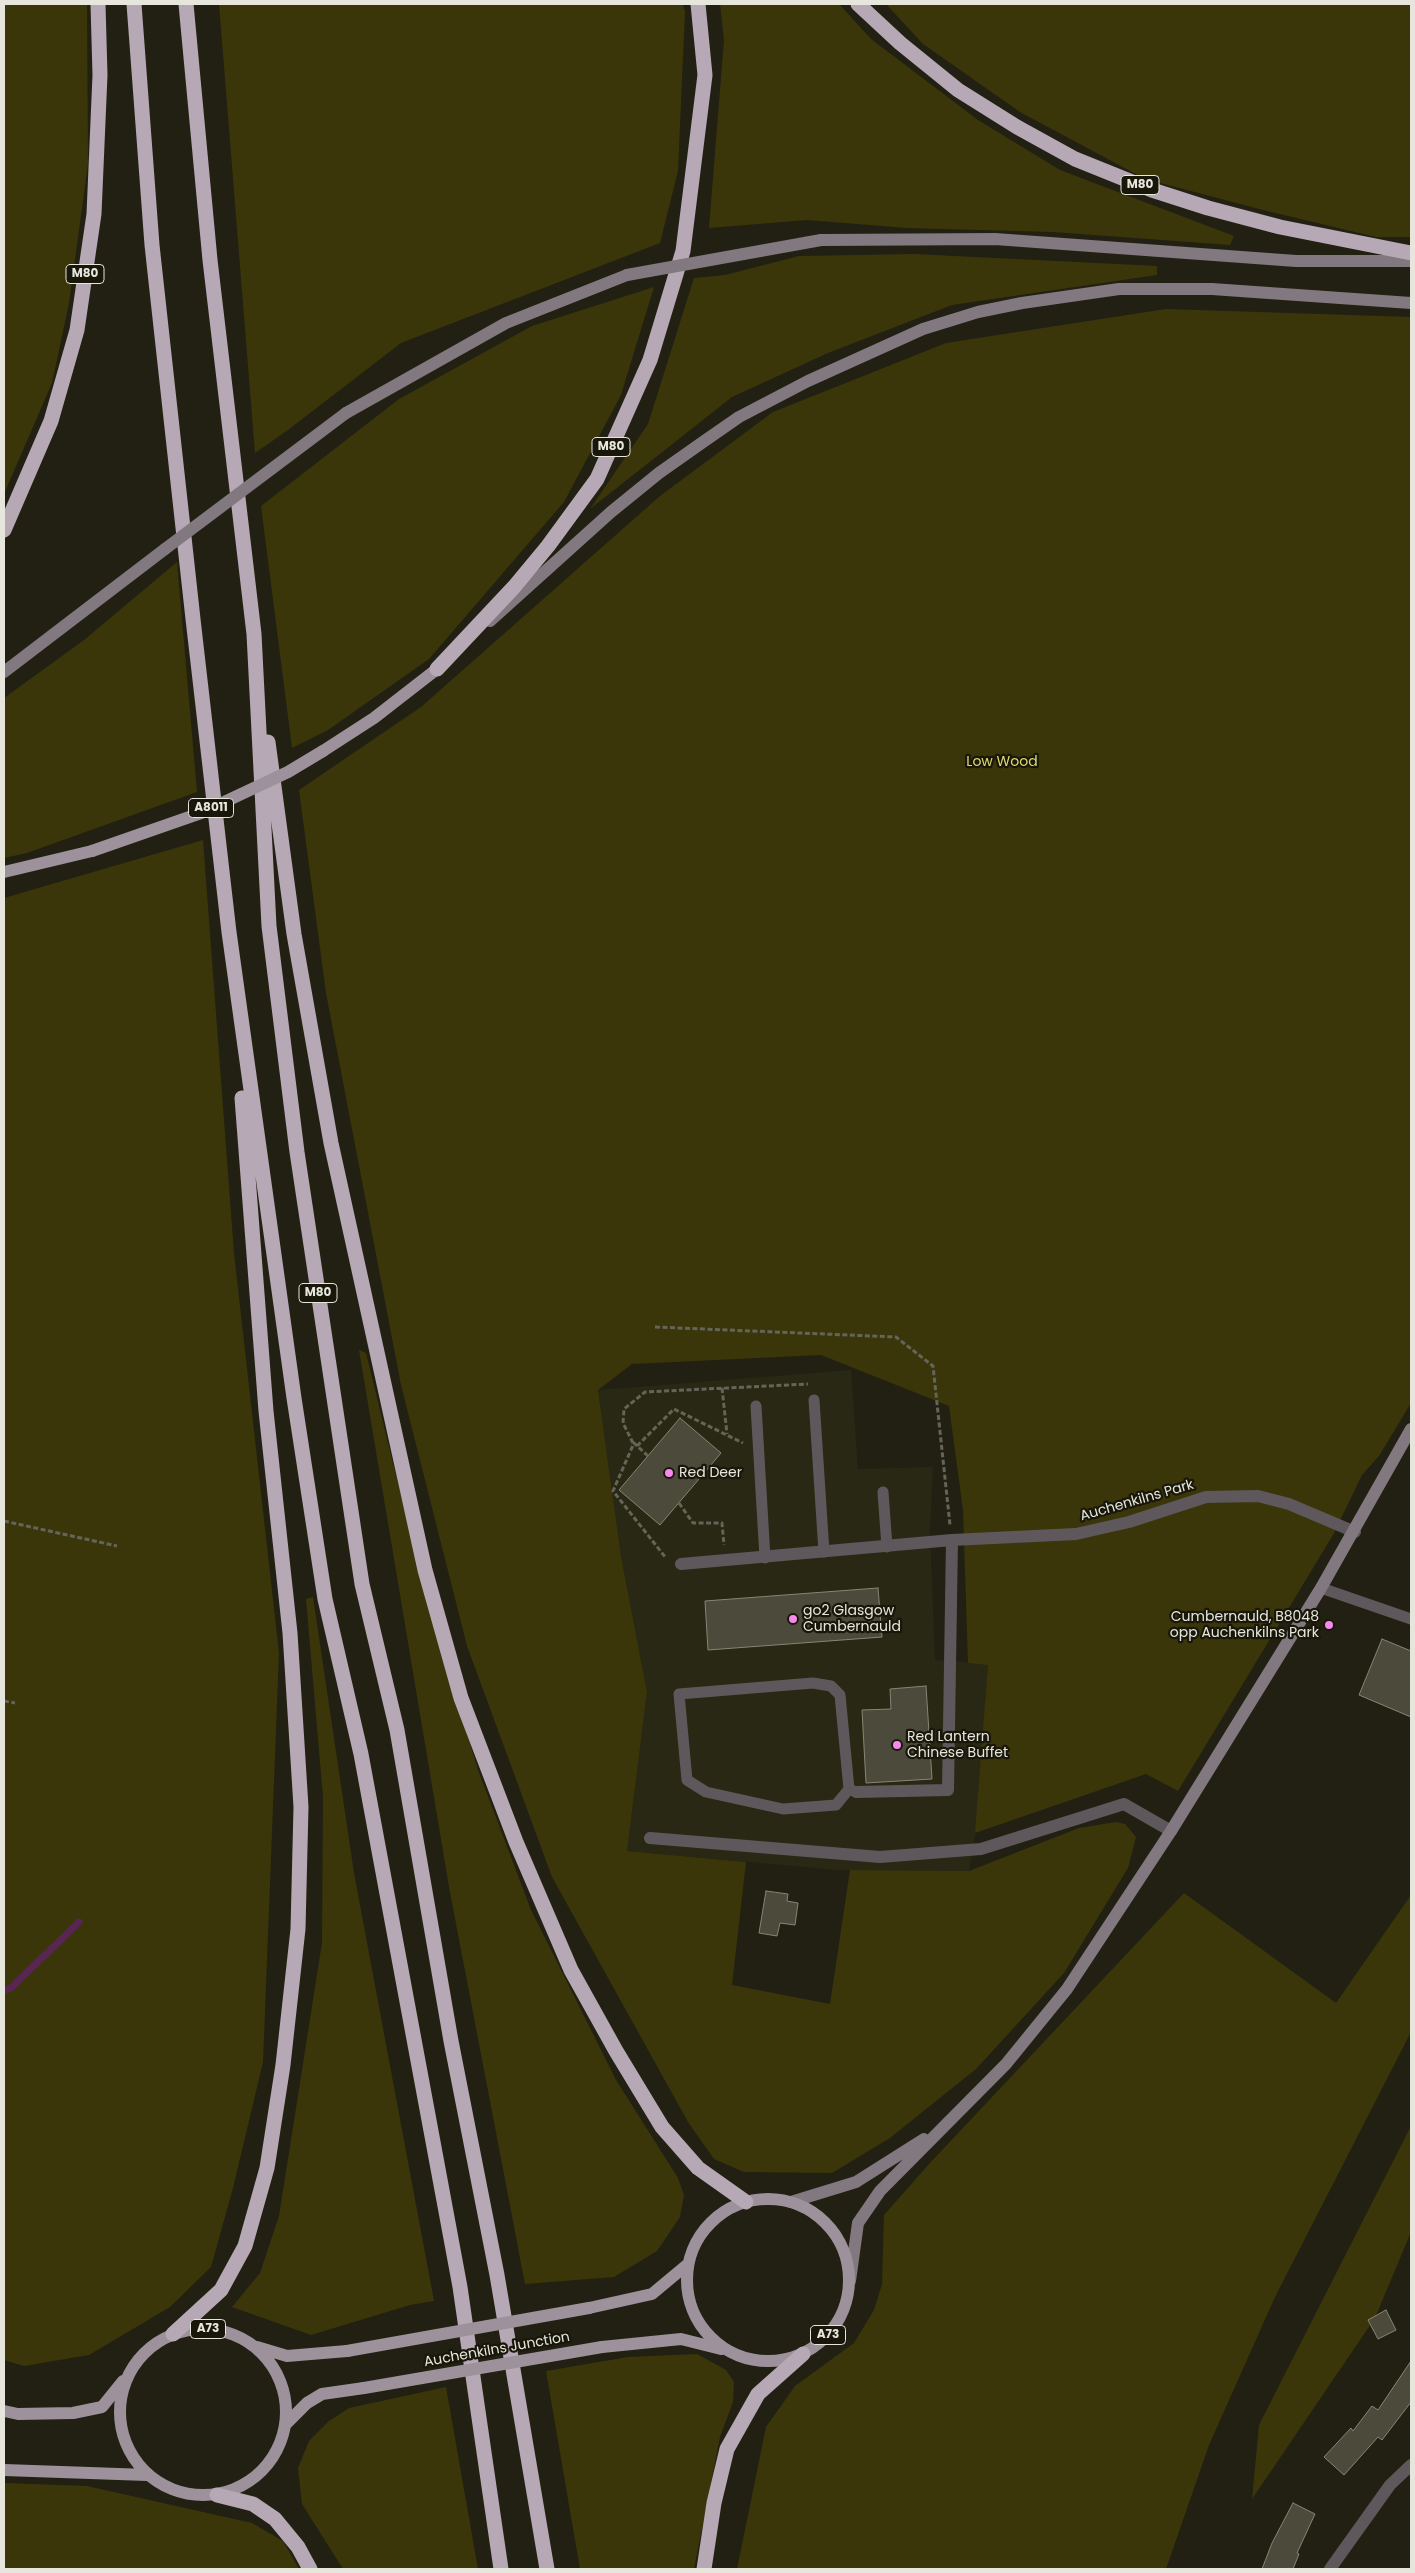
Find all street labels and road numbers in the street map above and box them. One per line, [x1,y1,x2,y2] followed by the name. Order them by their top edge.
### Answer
[1121,176,1159,194] road number: M80
[66,264,104,284] road number: M80
[592,438,630,457] road number: M80
[188,798,234,818] road number: A8011
[299,1284,337,1302] road number: M80
[1078,1477,1196,1525] street label: Auchenkilns Park
[190,2320,226,2338] road number: A73
[810,2326,846,2344] road number: A73
[423,2329,571,2371] street label: Auchenkilns Junction

